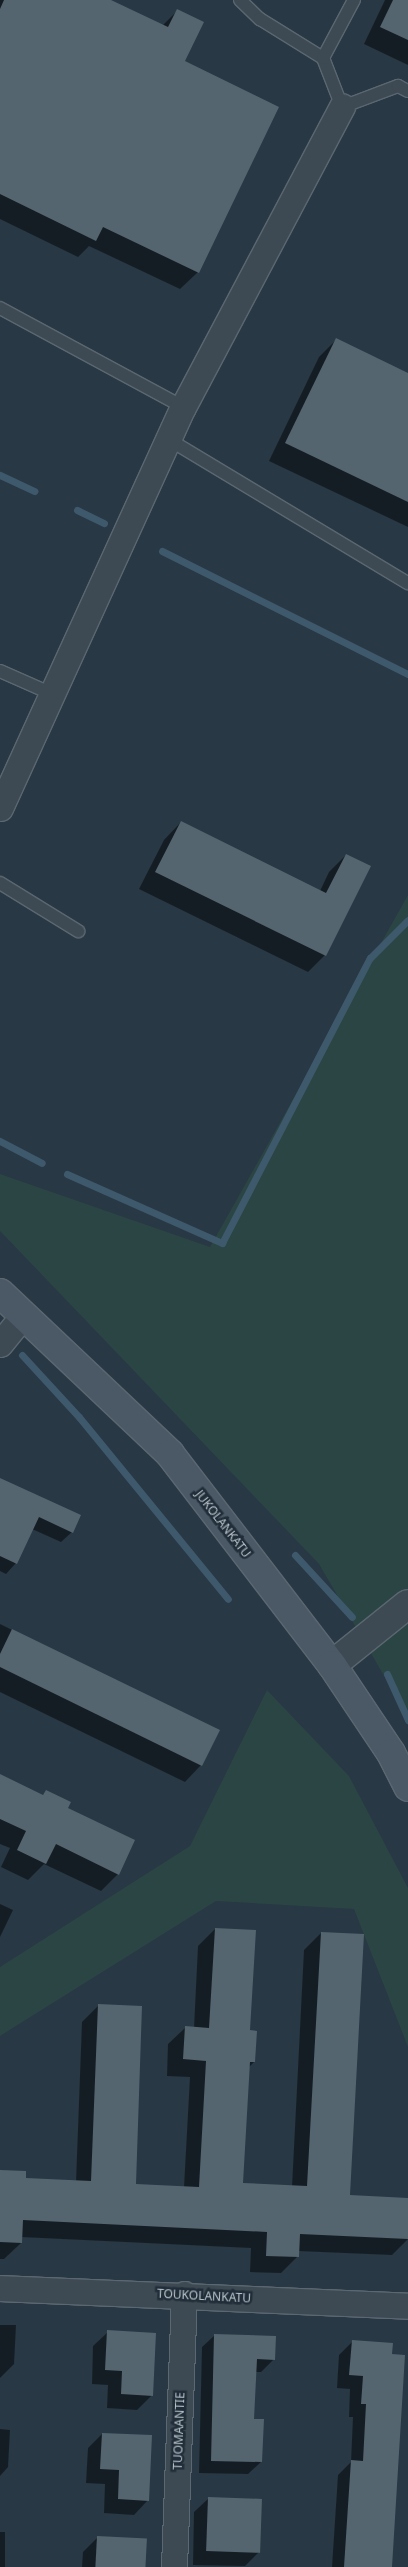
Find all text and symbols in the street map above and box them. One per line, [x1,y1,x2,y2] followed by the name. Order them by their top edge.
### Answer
[192,1488,254,1560] street label: JUKOLANKATU
[157,2286,251,2306] street label: TOUKOLANKATU
[170,2392,188,2470] street label: TUOMAANTIE

